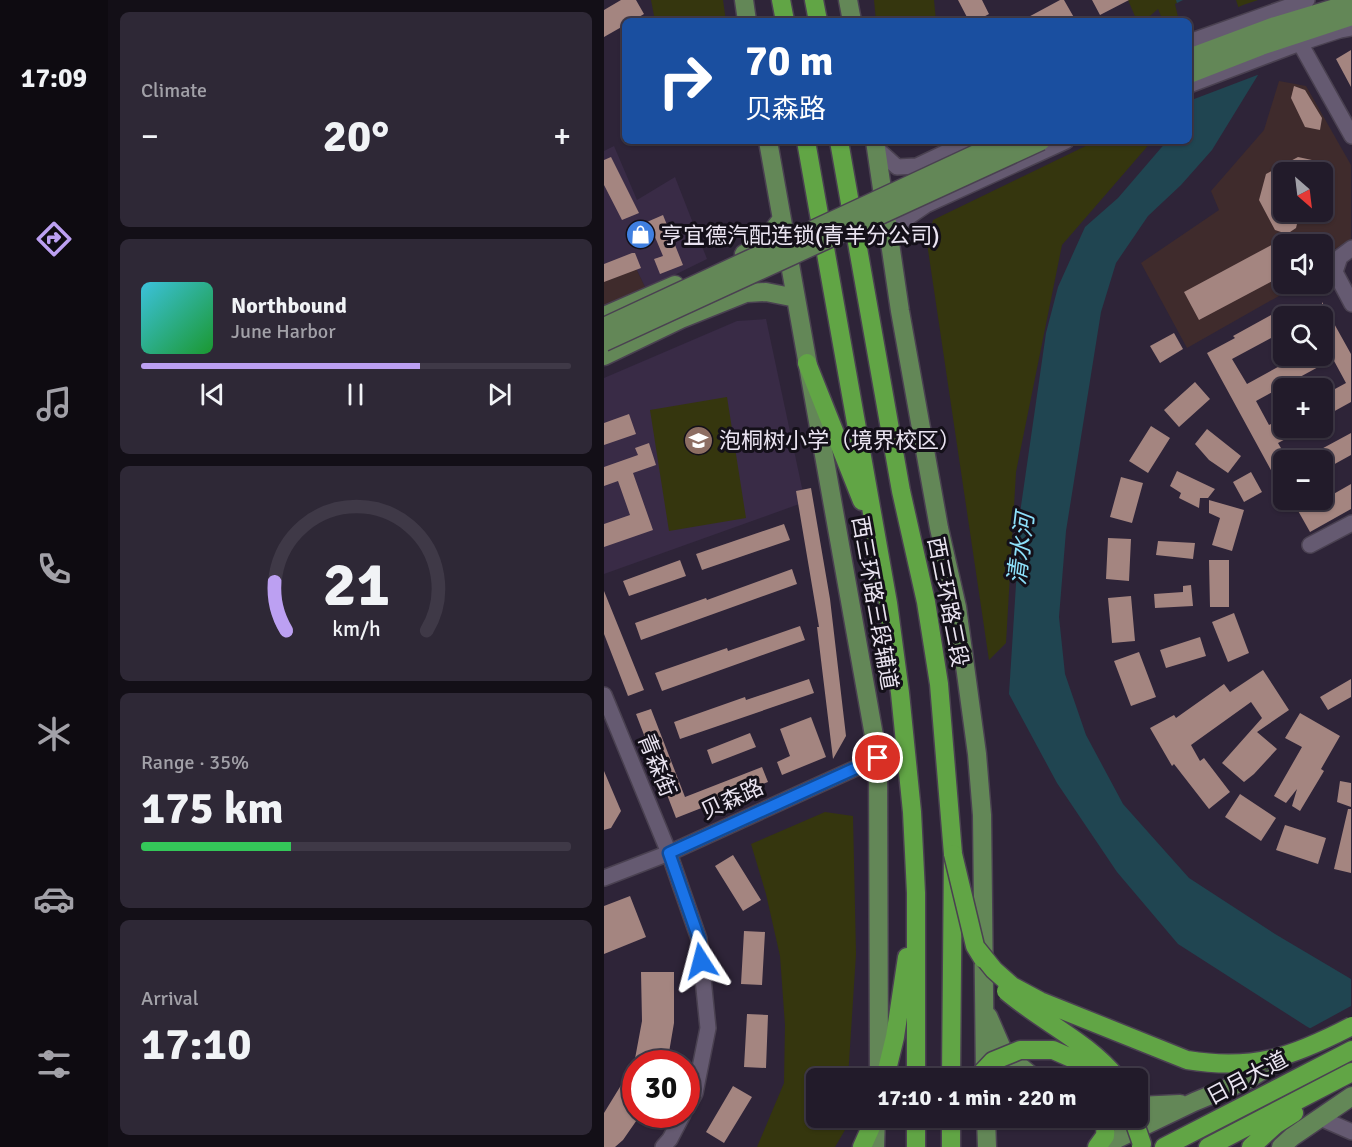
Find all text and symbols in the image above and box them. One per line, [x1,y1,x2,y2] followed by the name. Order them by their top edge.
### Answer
[745,36,834,87] text: 70 m
[646,42,724,120] icon: right
[21,62,87,95] text: 17:09
[141,78,207,103] text: Climate
[745,93,826,126] text: 贝森路
[323,109,389,164] text: 20°
[141,116,159,157] text: −
[553,116,571,157] text: +
[1273,162,1333,222] north arrow
[1273,162,1333,510] map controls
[33,218,75,260] icon: directions
[624,219,656,251] shop icon: 亨宜德汽配连锁(青羊分公司)
[661,222,940,249] place label: 亨宜德汽配连锁(青羊分公司)
[1273,234,1333,294] button: sound
[231,292,347,319] text: Northbound
[1273,306,1333,366] button: search
[231,319,336,344] text: June Harbor
[196,378,229,411] icon: previous
[339,378,372,411] icon: pause
[483,378,516,411] icon: next
[1273,378,1333,438] button: +
[33,383,75,425] icon: music
[682,424,714,456] school or university icon: 泡桐树小学（境界校区）
[719,427,961,454] place label: 泡桐树小学（境界校区）
[1273,450,1333,510] button: −
[1002,507,1041,587] water label: 清水河
[846,514,904,692] street label: 西三环路三段辅道
[922,535,974,669] street label: 西三环路三段
[322,546,390,623] text: 21
[33,548,75,590] icon: phone
[332,616,380,642] text: km/h
[33,713,75,755] icon: climate
[632,729,682,801] street label: 青森街
[852,732,903,783] pin
[861,741,894,774] icon: arrive
[141,750,249,775] text: Range · 35%
[696,773,768,825] street label: 贝森路
[141,781,284,836] text: 175 km
[33,878,75,920] icon: car
[669,929,733,993] position arrow
[141,986,199,1011] text: Arrival
[141,1017,251,1072] text: 17:10
[33,1043,75,1085] icon: filters
[1202,1045,1292,1111] street label: 日月大道
[622,1050,700,1128] speed limit sign: 30
[877,1084,1077,1111] text: 17:10 · 1 min · 220 m

